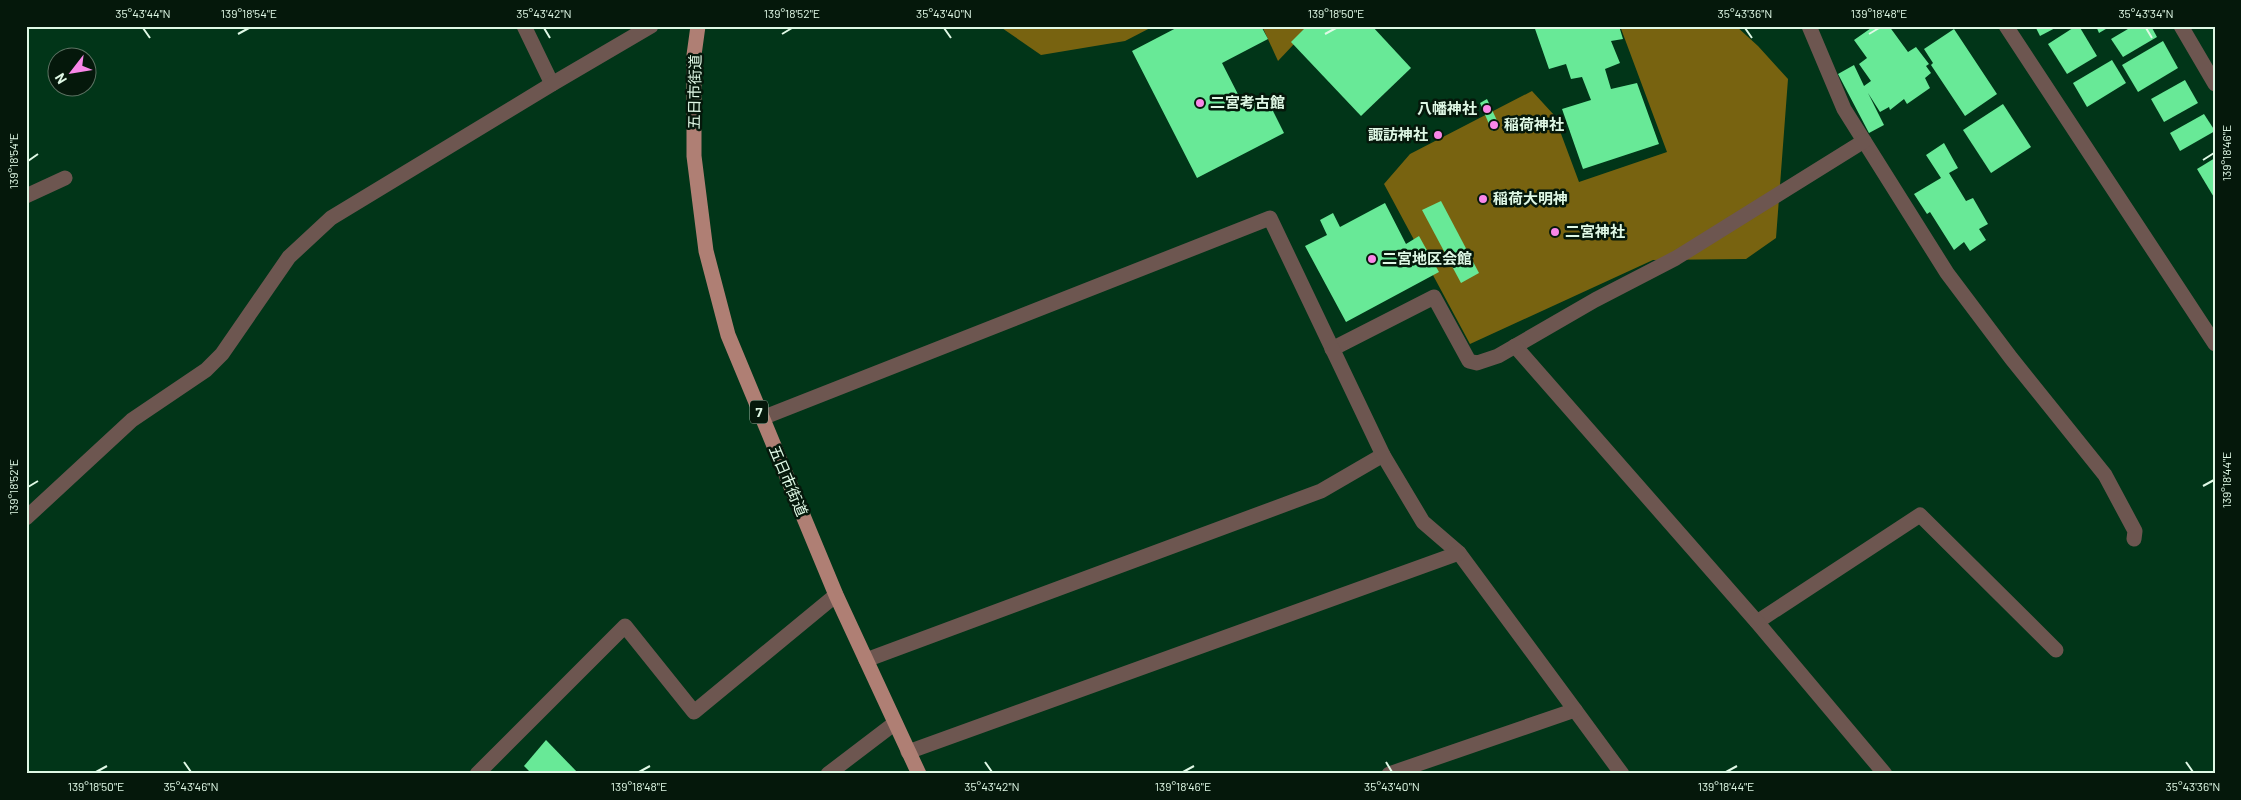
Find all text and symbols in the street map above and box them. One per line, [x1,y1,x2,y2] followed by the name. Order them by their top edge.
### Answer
[115,6,171,20] text: 35°43'44"N
[221,6,277,20] text: 139°18'54"E
[516,6,572,20] text: 35°43'42"N
[764,6,820,20] text: 139°18'52"E
[916,6,972,20] text: 35°43'40"N
[1308,6,1364,20] text: 139°18'50"E
[1718,6,1772,20] text: 35°43'36"N
[1851,6,1907,20] text: 139°18'48"E
[2118,6,2174,20] text: 35°43'34"N
[48,48,98,98] north arrow
[684,54,704,130] street label: 五日市街道
[51,71,70,87] text: N
[1210,93,1285,111] place label: 二宮考古館
[1194,97,1206,109] marker: 二宮考古館
[1417,99,1477,117] place label: 八幡神社
[1481,103,1493,115] marker: 八幡神社
[1504,115,1564,133] place label: 稲荷神社
[1488,119,1500,131] marker: 稲荷神社
[1368,125,1428,143] place label: 諏訪神社
[2219,125,2233,181] text: 139°18'46"E
[1432,129,1444,141] marker: 諏訪神社
[6,133,20,189] text: 139°18'54"E
[1493,189,1568,207] place label: 稲荷大明神
[1477,193,1489,205] marker: 稲荷大明神
[1565,222,1625,240] place label: 二宮神社
[1549,226,1561,238] marker: 二宮神社
[1382,249,1472,267] place label: 二宮地区会館
[1366,253,1378,265] marker: 二宮地区会館
[750,401,768,424] road number: 7
[766,443,812,519] street label: 五日市街道
[2219,452,2233,508] text: 139°18'44"E
[6,459,20,515] text: 139°18'52"E
[68,779,124,793] text: 139°18'50"E
[163,779,219,793] text: 35°43'46"N
[611,779,667,793] text: 139°18'48"E
[964,779,1020,793] text: 35°43'42"N
[1155,779,1211,793] text: 139°18'46"E
[1364,779,1420,793] text: 35°43'40"N
[1698,779,1754,793] text: 139°18'44"E
[2166,779,2220,793] text: 35°43'36"N

